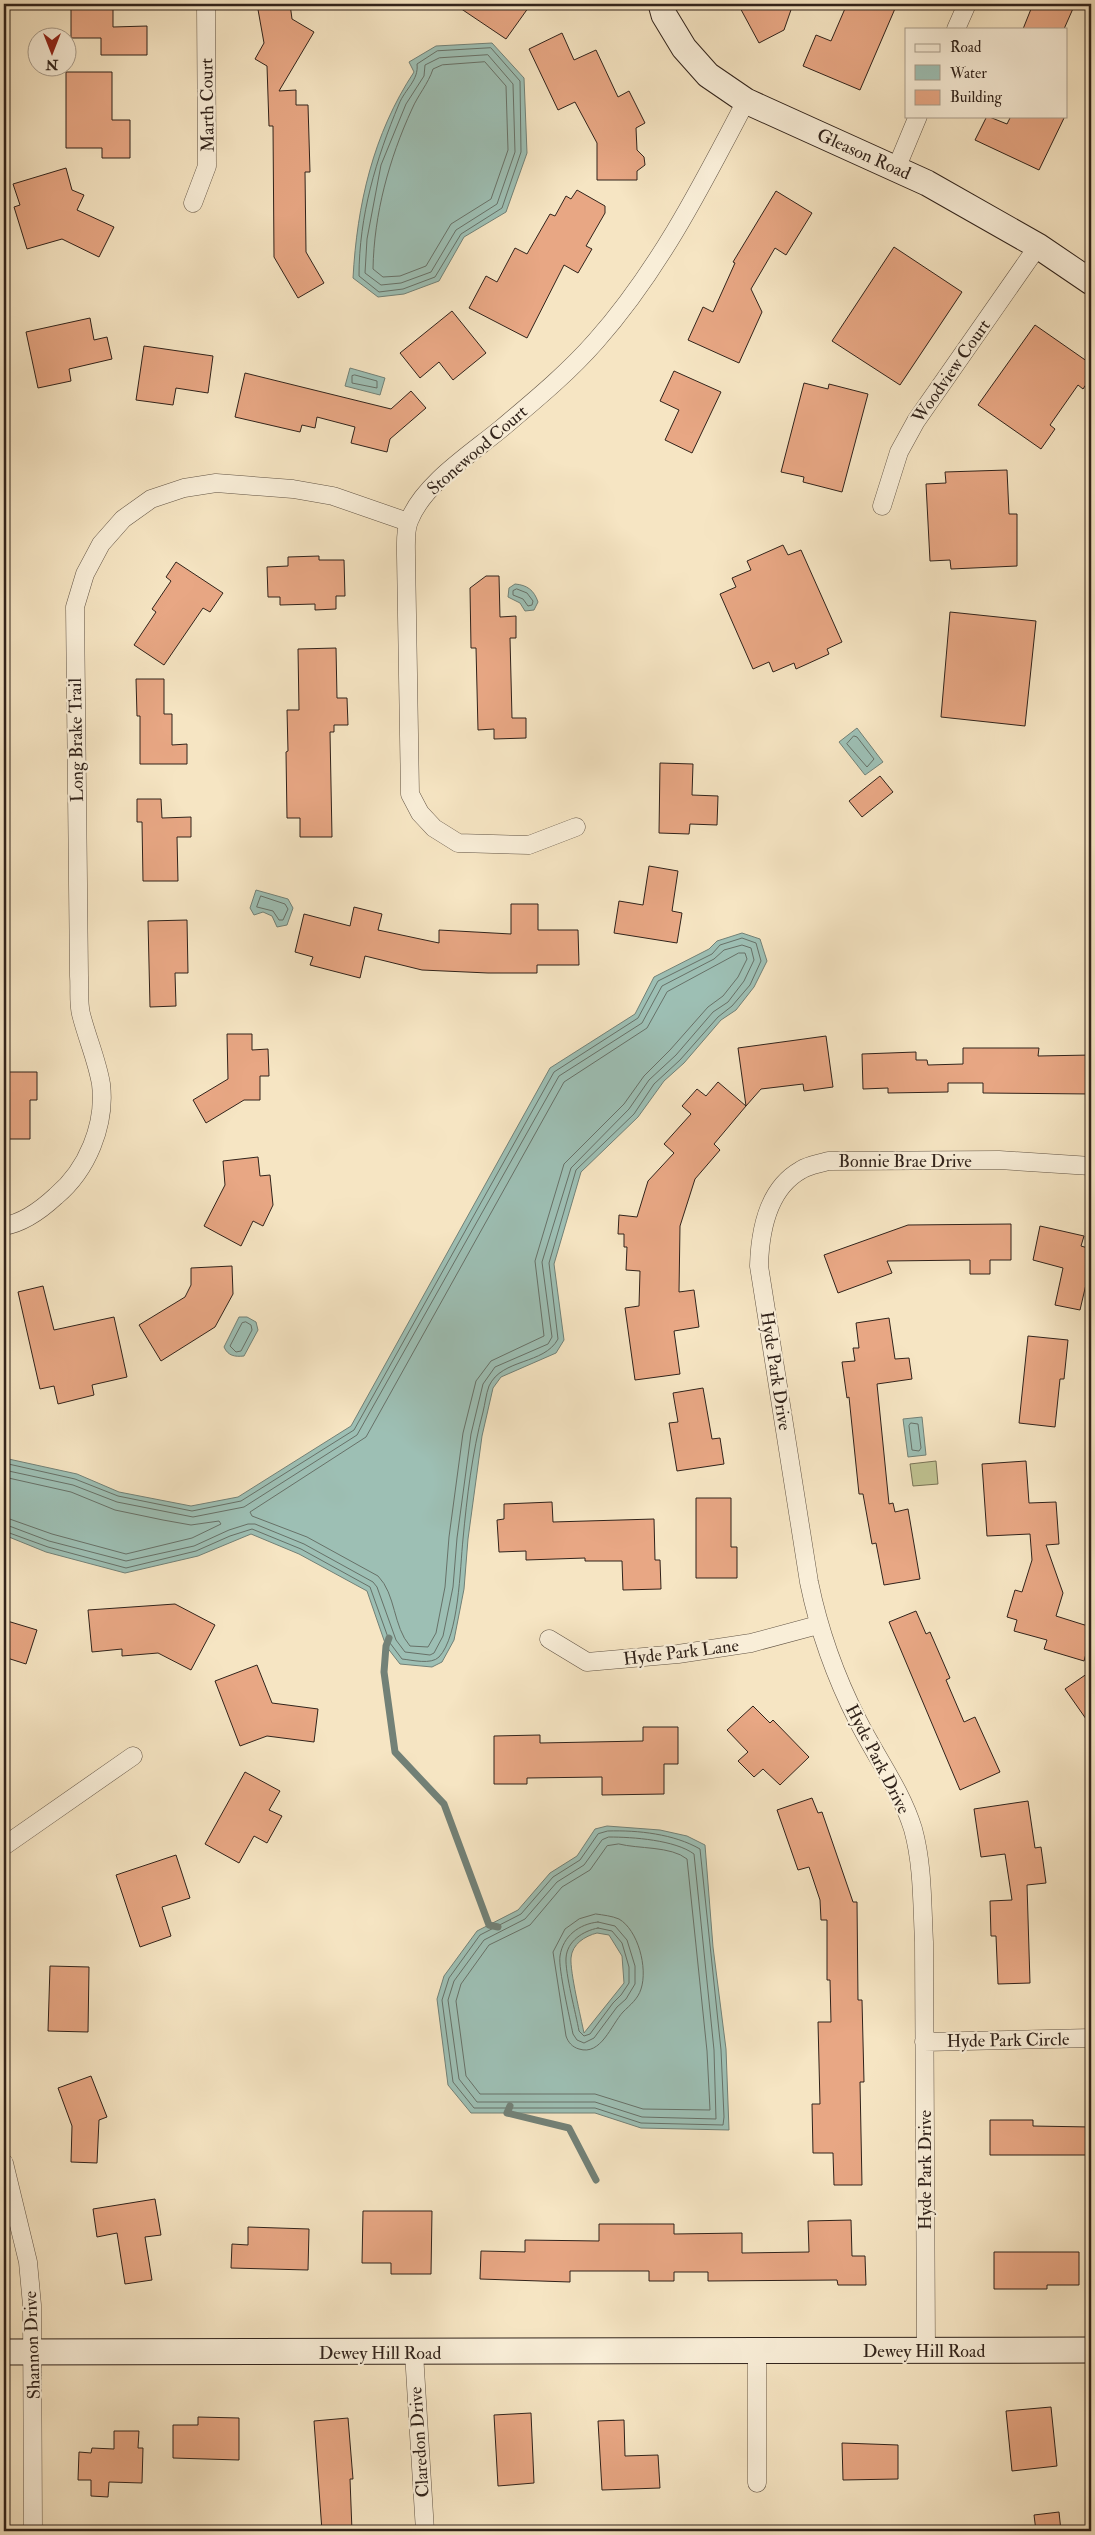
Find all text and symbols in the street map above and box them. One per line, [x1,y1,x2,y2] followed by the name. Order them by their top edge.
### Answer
[28,28,78,78] north arrow
[905,28,1068,118] legend
[950,38,982,57] text: Road
[45,56,59,73] text: N
[195,58,220,152] street label: Marth Court
[949,64,987,83] text: Water
[950,88,1002,107] text: Building
[813,124,914,185] street label: Gleason Road
[907,315,996,428] street label: Woodview Court
[422,400,533,500] street label: Stonewood Court
[64,677,89,802] street label: Long Brake Trail
[838,1150,972,1173] street label: Bonnie Brae Drive
[755,1310,796,1433] street label: Hyde Park Drive
[622,1634,741,1671] street label: Hyde Park Lane
[840,1700,915,1818] street label: Hyde Park Drive
[946,2028,1070,2053] street label: Hyde Park Circle
[914,2109,937,2230] street label: Hyde Park Drive
[19,2290,46,2400] street label: Shannon Drive
[863,2340,985,2363] street label: Dewey Hill Road
[319,2342,441,2365] street label: Dewey Hill Road
[404,2385,435,2498] street label: Claredon Drive

